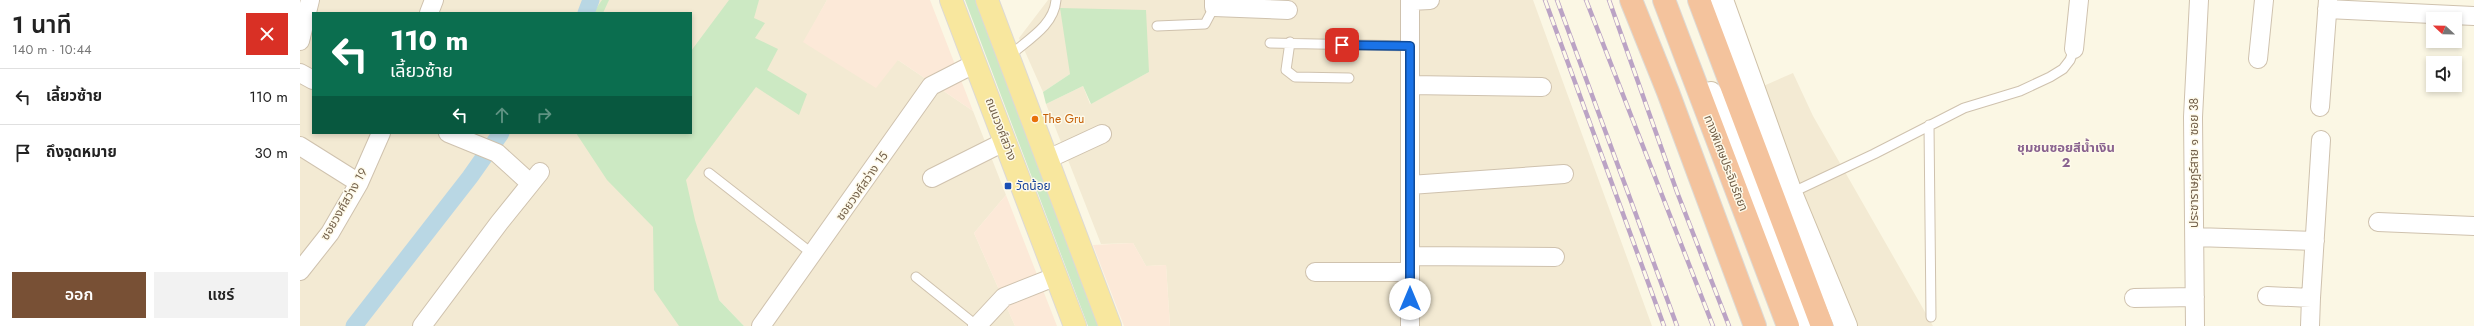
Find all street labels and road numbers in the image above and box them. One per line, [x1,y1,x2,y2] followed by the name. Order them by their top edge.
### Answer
[981,95,1021,163] street label: ถนนวงศ์สว่าง
[2185,98,2203,228] street label: ประชาราษฎร์สาย ๑ ซอย 38
[1699,112,1753,214] street label: ทางพิเศษประจิมรัถยา
[832,148,893,224] street label: ซอยวงศ์สว่าง 15
[316,165,372,243] street label: ซอยวงศ์สว่าง 19

